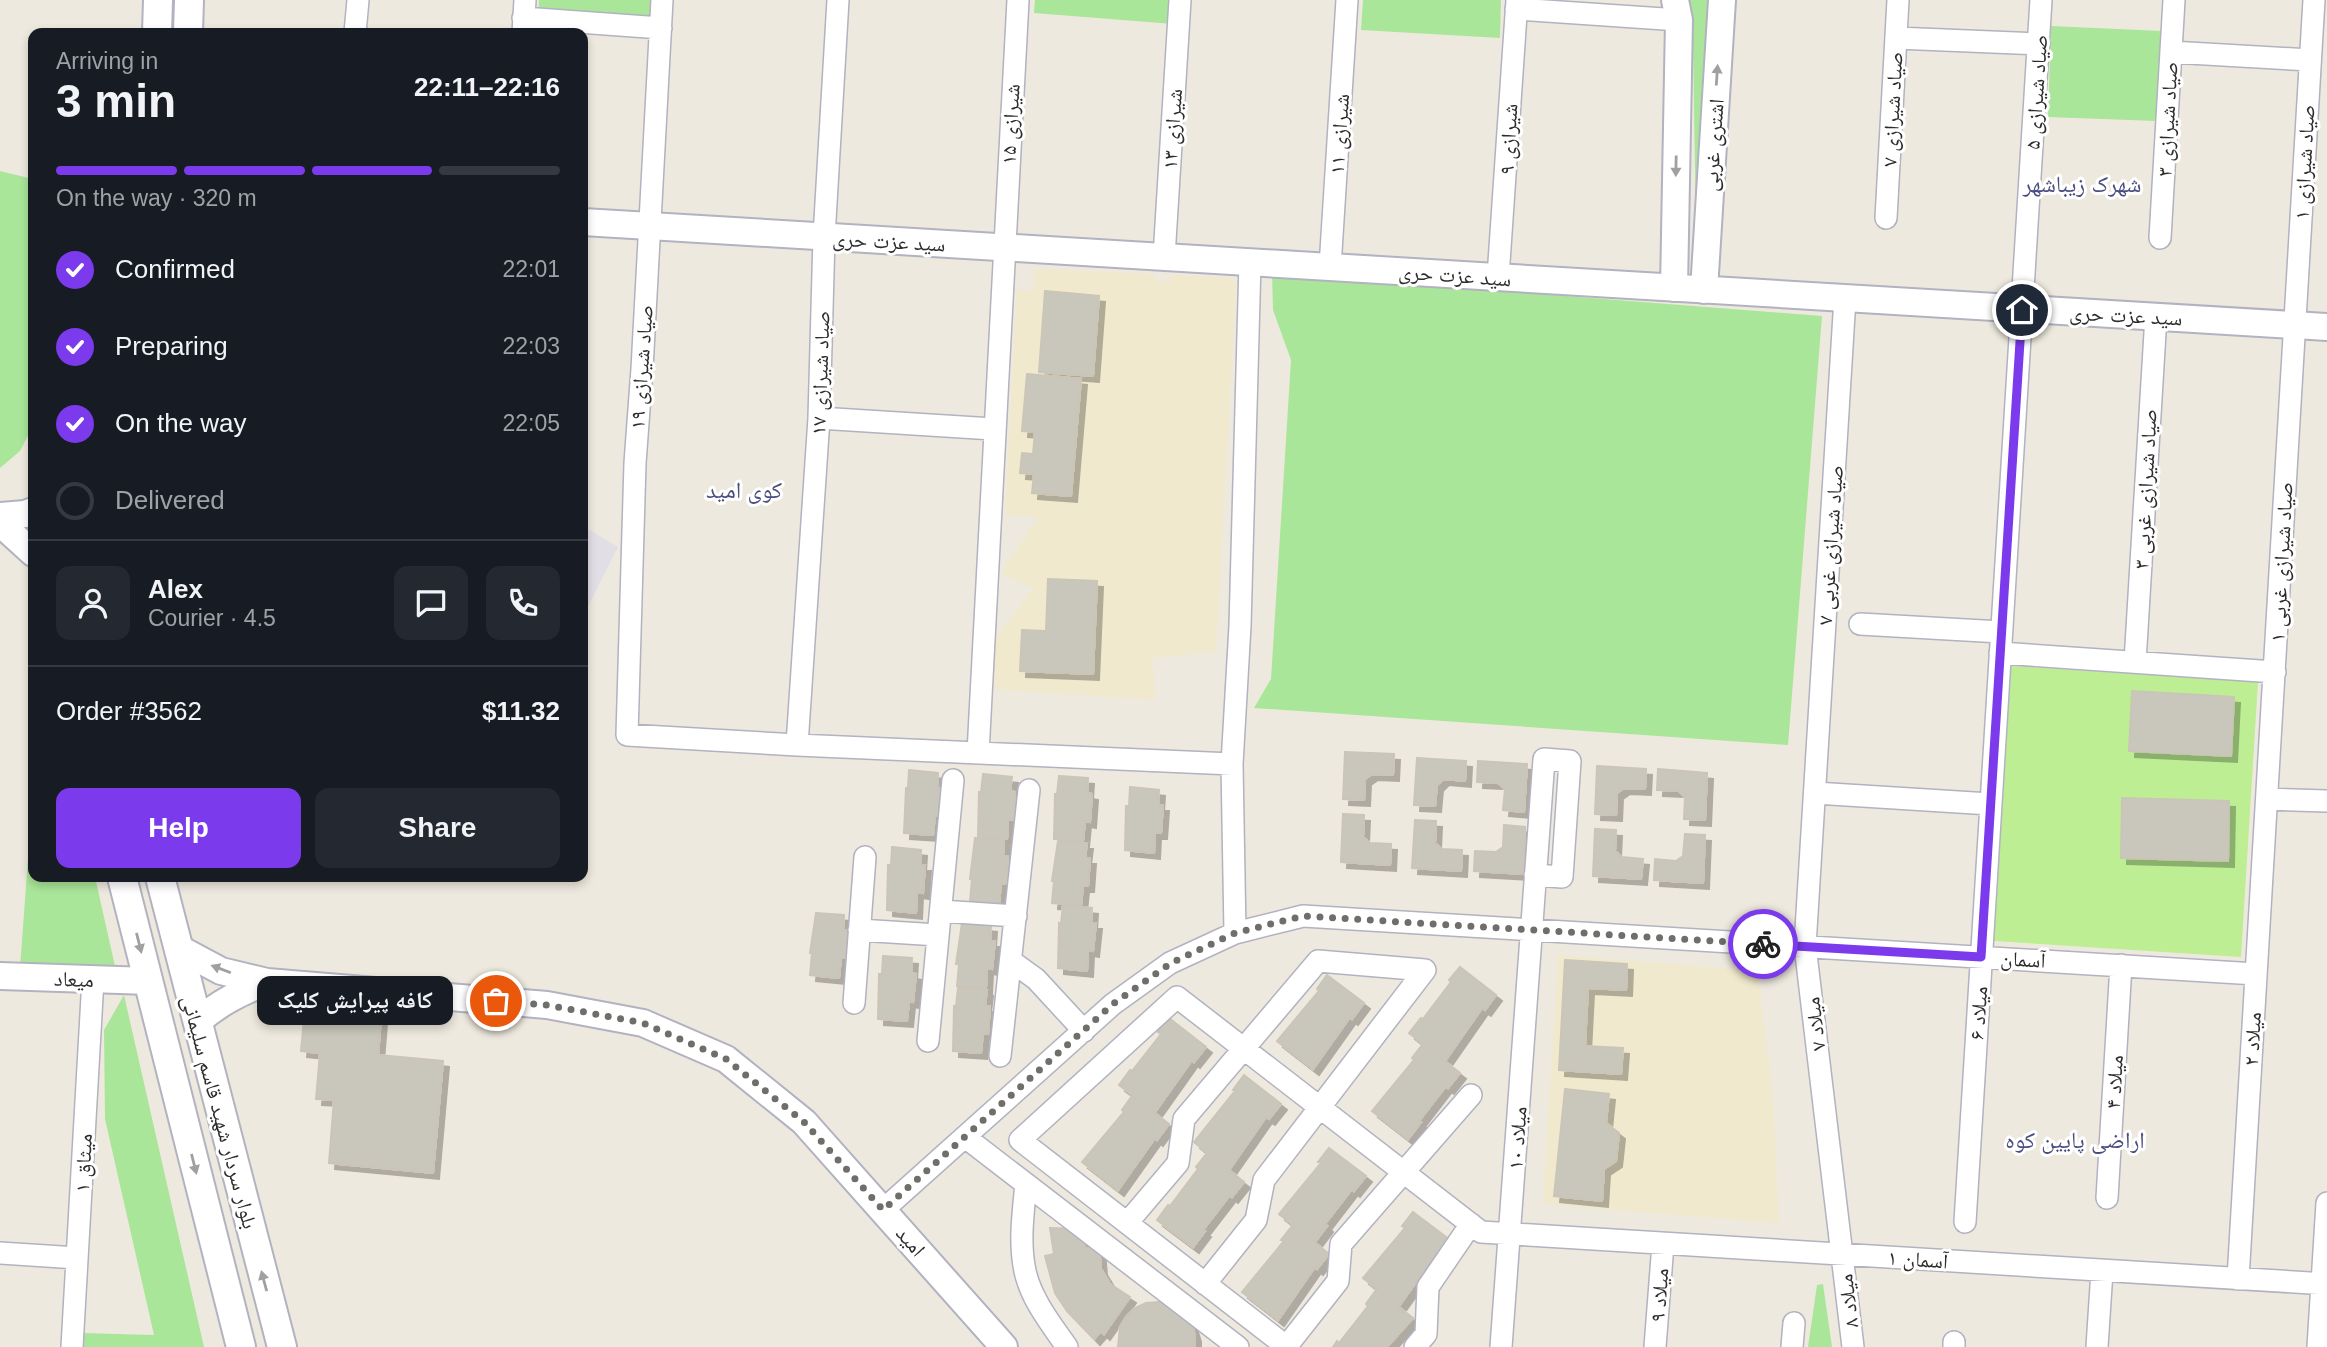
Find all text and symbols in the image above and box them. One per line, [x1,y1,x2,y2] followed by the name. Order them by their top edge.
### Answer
[2021,34,2052,150] street label: صیاد شیرازی ۵
[56,48,158,74] text: Arriving in
[1878,51,1907,167] street label: صیاد شیرازی ۷
[2153,61,2182,177] street label: صیاد شیرازی ۳
[1712,64,1723,86] one-way arrow
[414,72,560,102] text: 22:11–22:16
[56,75,176,127] text: 3 min
[996,83,1025,165] street label: شیرازی ۱۵
[1158,88,1187,170] street label: شیرازی ۱۳
[1325,93,1354,175] street label: شیرازی ۱۱
[1698,98,1730,192] street label: اشتری غربی
[1495,103,1522,175] street label: شیرازی ۹
[2290,104,2319,220] street label: صیاد شیرازی ۱
[1670,155,1682,177] one-way arrow
[2022,171,2141,198] district label: شهرک زیباشهر
[56,185,257,211] text: On the way · 320 m
[832,227,946,256] street label: سید عزت حری
[56,251,94,289] icon: check
[115,254,235,284] text: Confirmed
[502,256,560,282] text: 22:01
[1398,260,1512,291] street label: سید عزت حری
[1992,280,2052,340] pin
[2003,291,2041,329] icon: home
[2069,301,2183,330] street label: سید عزت حری
[625,304,658,430] street label: صیاد شیرازی ۱۹
[806,310,835,436] street label: صیاد شیرازی ۱۷
[56,328,94,366] icon: check
[115,331,228,361] text: Preparing
[502,333,560,359] text: 22:03
[56,405,94,443] icon: check
[115,408,247,438] text: On the way
[2129,408,2163,570] street label: صیاد شیرازی غربی ۳
[502,410,560,436] text: 22:05
[1813,464,1849,626] street label: صیاد شیرازی غربی ۷
[706,477,782,504] district label: کوی امید
[2265,481,2299,643] street label: صیاد شیرازی غربی ۱
[115,485,225,515] text: Delivered
[56,566,130,640] button: person
[394,566,468,640] button: chat
[486,566,560,640] button: phone
[148,574,203,604] text: Alex
[148,605,276,631] text: Courier · 4.5
[56,696,202,726] text: Order #3562
[482,696,560,726] text: $11.32
[56,788,301,868] button: Help
[315,788,560,868] button: Share
[1728,909,1798,979] courier
[1744,925,1782,963] icon: bike
[134,932,145,954] one-way arrow
[2000,946,2047,973] street label: آسمان
[211,964,232,975] one-way arrow
[54,967,94,992] street label: میعاد
[466,971,526,1031] pin
[258,976,454,1026] callout: کافه پیرایش کلیک
[477,982,515,1020] icon: bag
[1965,985,1992,1041] street label: میلاد ۶
[277,987,433,1013] text: کافه پیرایش کلیک
[175,993,262,1232] street label: بلوار سردار شهید قاسم سلیمانی
[1800,996,1830,1052] street label: میلاد ۷
[2239,1011,2265,1067] street label: میلاد ۲
[2101,1054,2127,1110] street label: میلاد ۴
[1503,1106,1531,1170] street label: میلاد ۱۰
[2005,1127,2145,1154] district label: اراضی پایین کوه
[70,1133,98,1193] street label: میثاق ۱
[189,1153,200,1175] one-way arrow
[892,1221,930,1261] street label: امید
[1887,1245,1950,1274] street label: آسمان ۱
[1646,1267,1673,1323] street label: میلاد ۹
[259,1270,269,1291] one-way arrow
[1833,1273,1863,1329] street label: میلاد ۸

